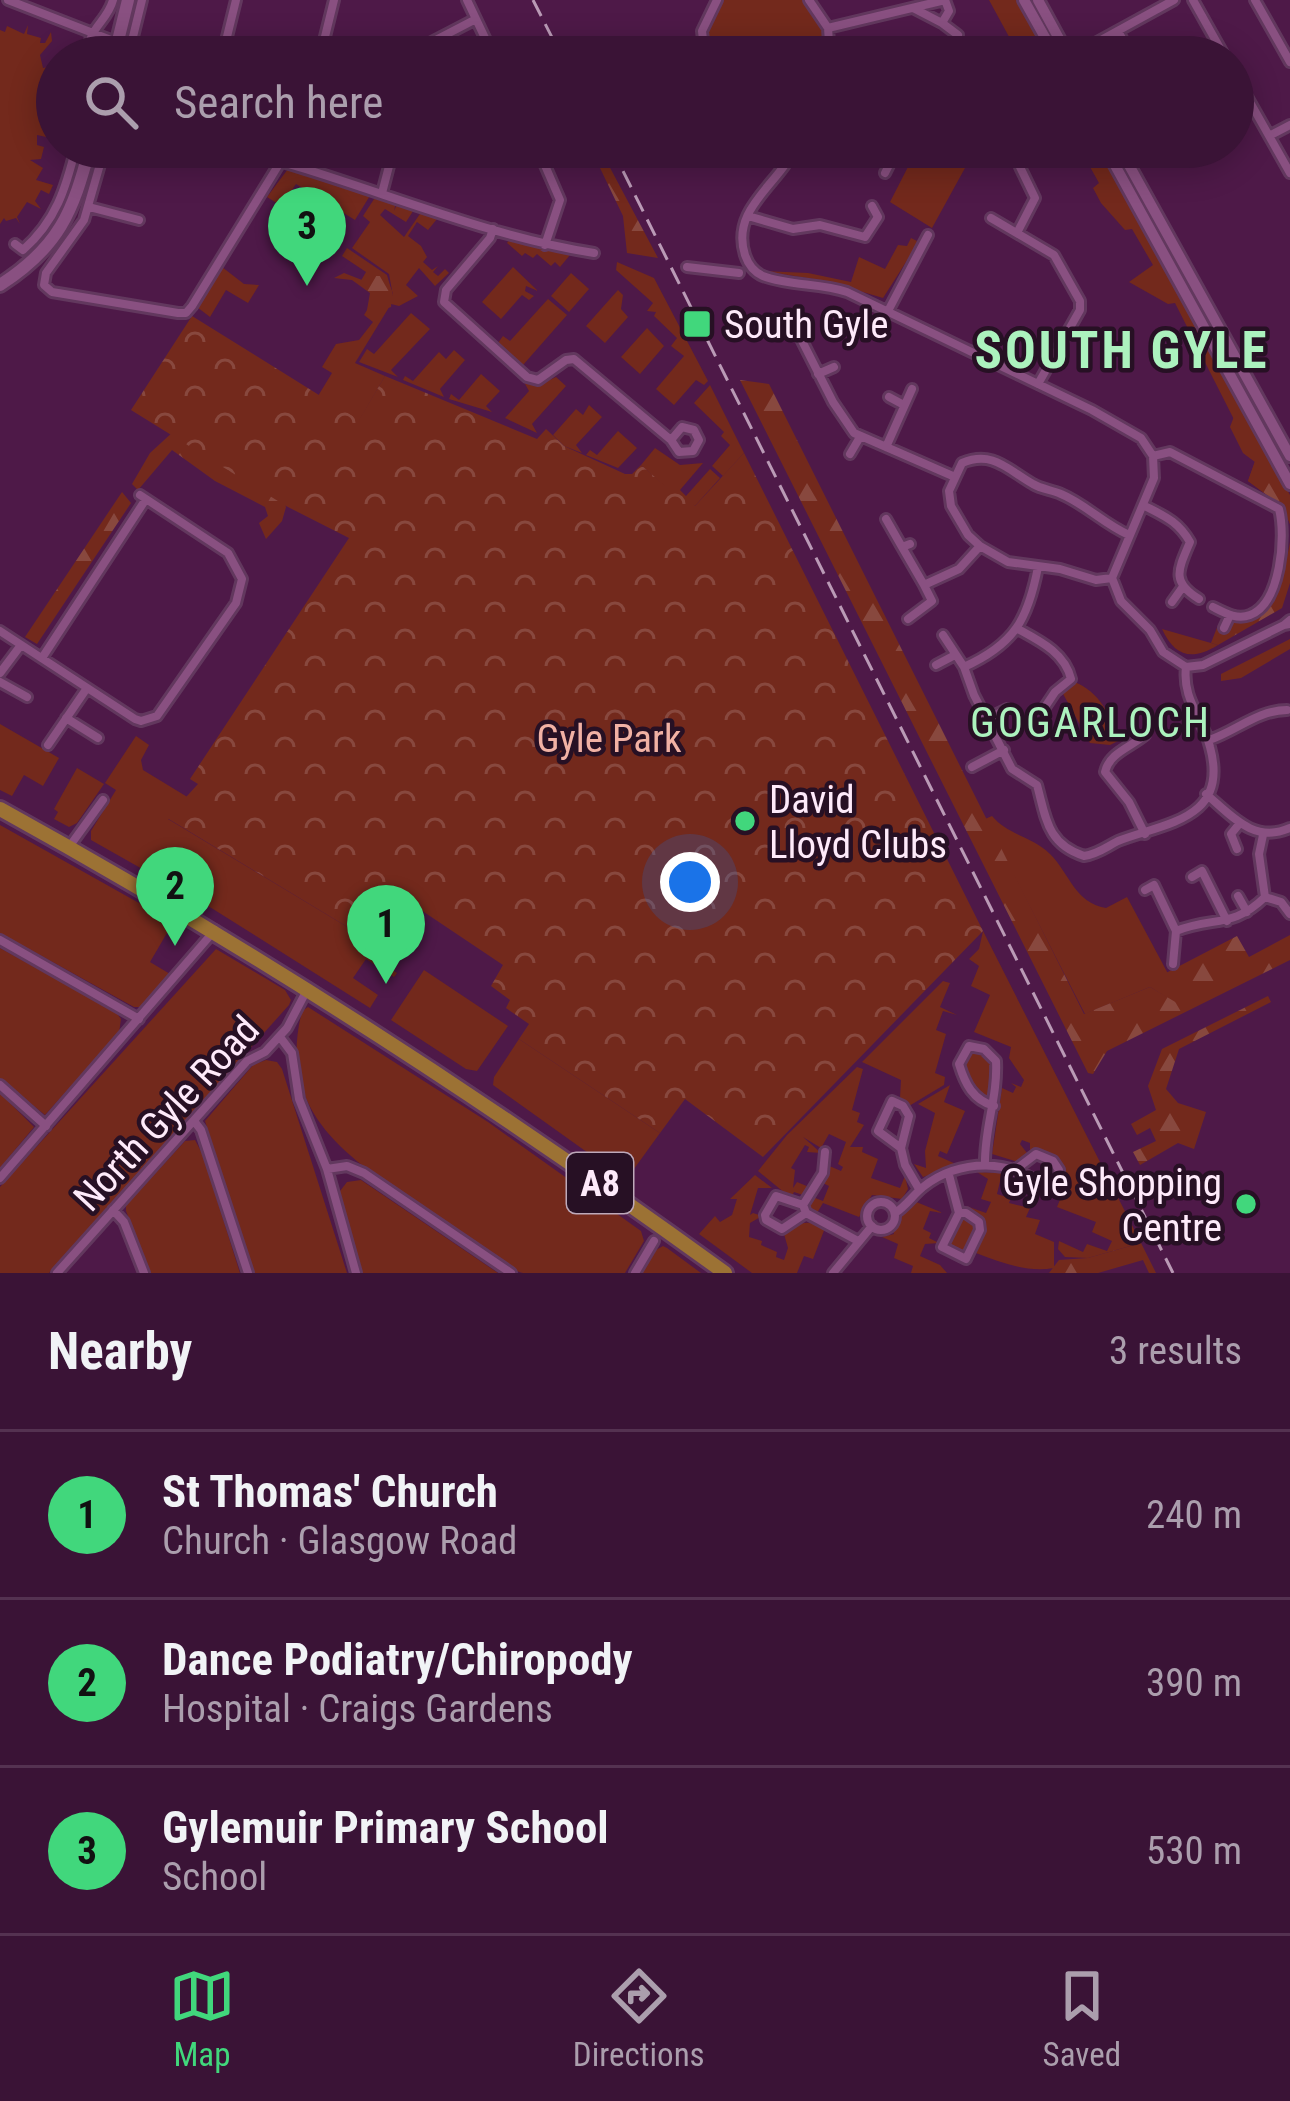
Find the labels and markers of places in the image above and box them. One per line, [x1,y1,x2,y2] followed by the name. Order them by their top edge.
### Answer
[268,187,346,286] pin: 3
[724,302,889,348] place label: South Gyle
[681,308,713,340] marker: South Gyle
[769,777,947,868] place label: David Lloyd Clubs
[732,808,758,834] marker: David Lloyd Clubs
[136,847,214,946] pin: 2
[347,885,425,984] pin: 1
[1002,1160,1222,1251] place label: Gyle Shopping Centre
[1233,1191,1259,1217] marker: Gyle Shopping Centre

